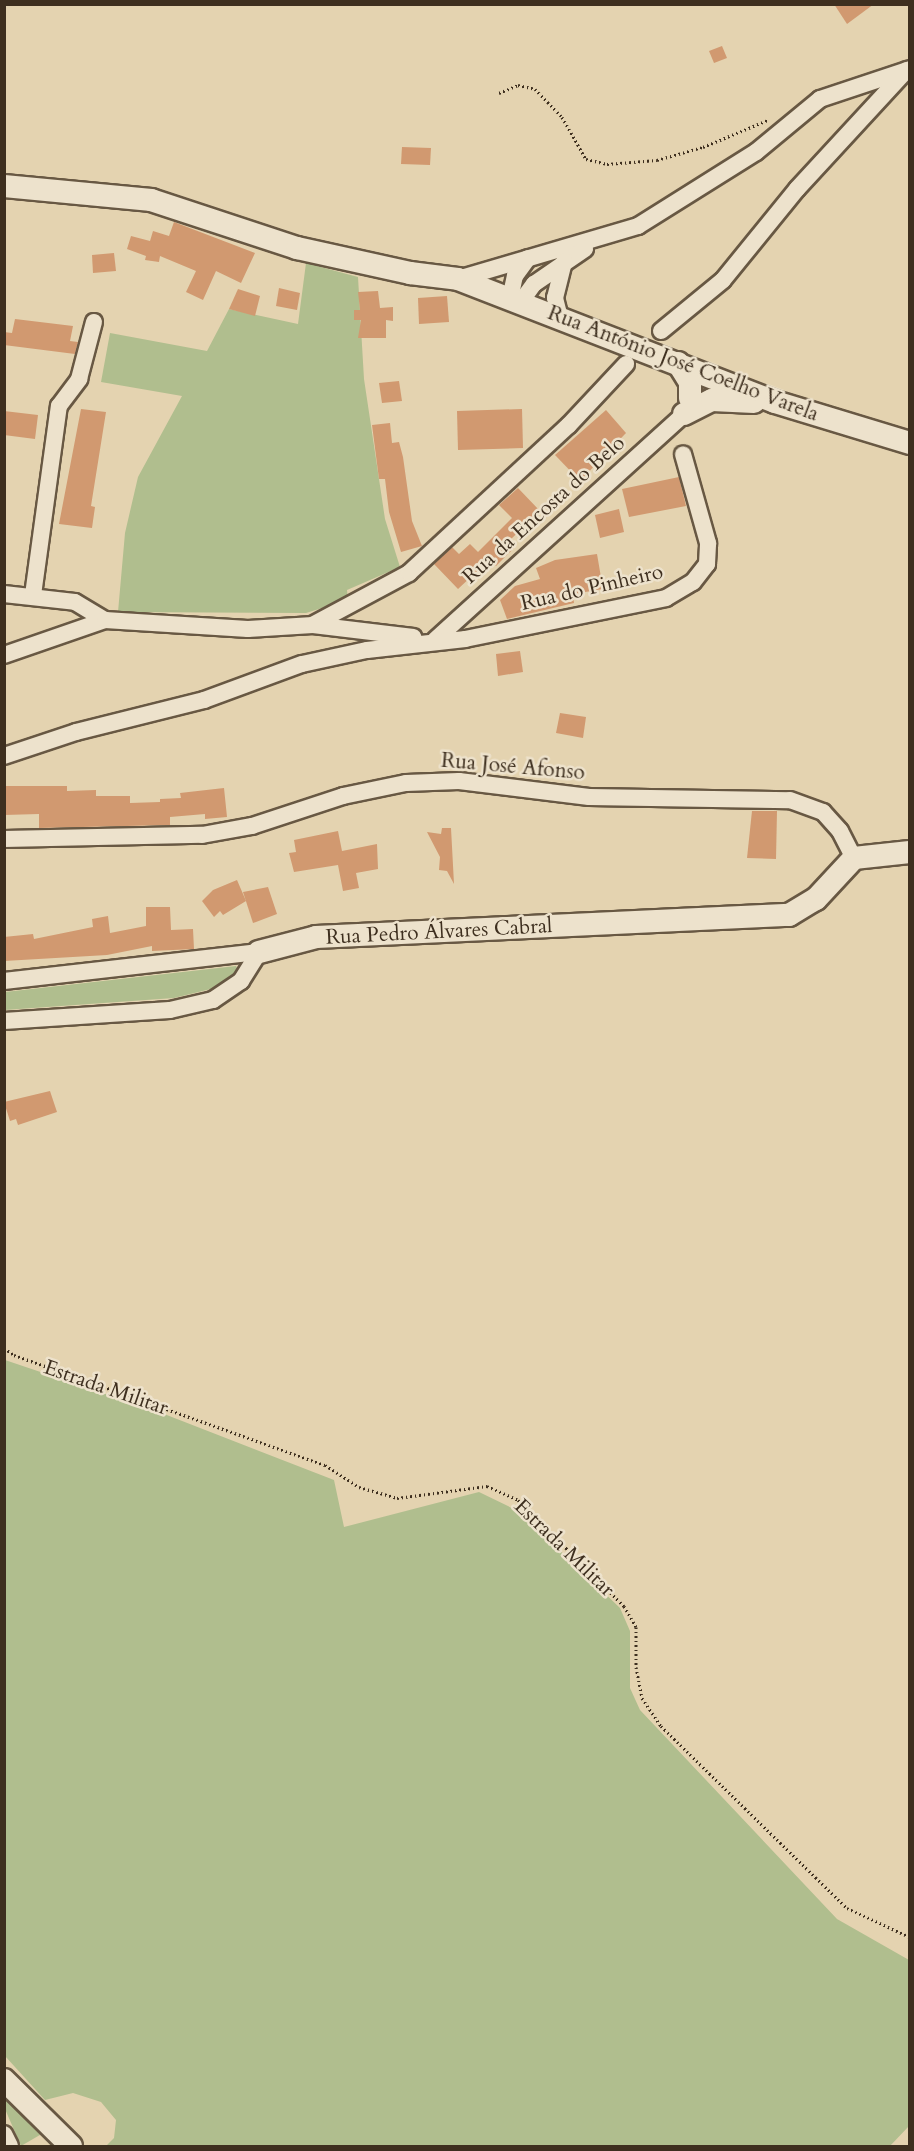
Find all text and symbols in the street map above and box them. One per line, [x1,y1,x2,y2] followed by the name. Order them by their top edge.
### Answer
[544,301,822,427] street label: Rua António José Coelho Varela
[458,431,630,589] street label: Rua da Encosta do Belo
[518,559,666,617] street label: Rua do Pinheiro
[440,748,586,786] street label: Rua José Afonso
[325,913,553,951] street label: Rua Pedro Álvares Cabral
[41,1355,171,1421] street label: Estrada Militar
[509,1494,619,1602] street label: Estrada Militar

